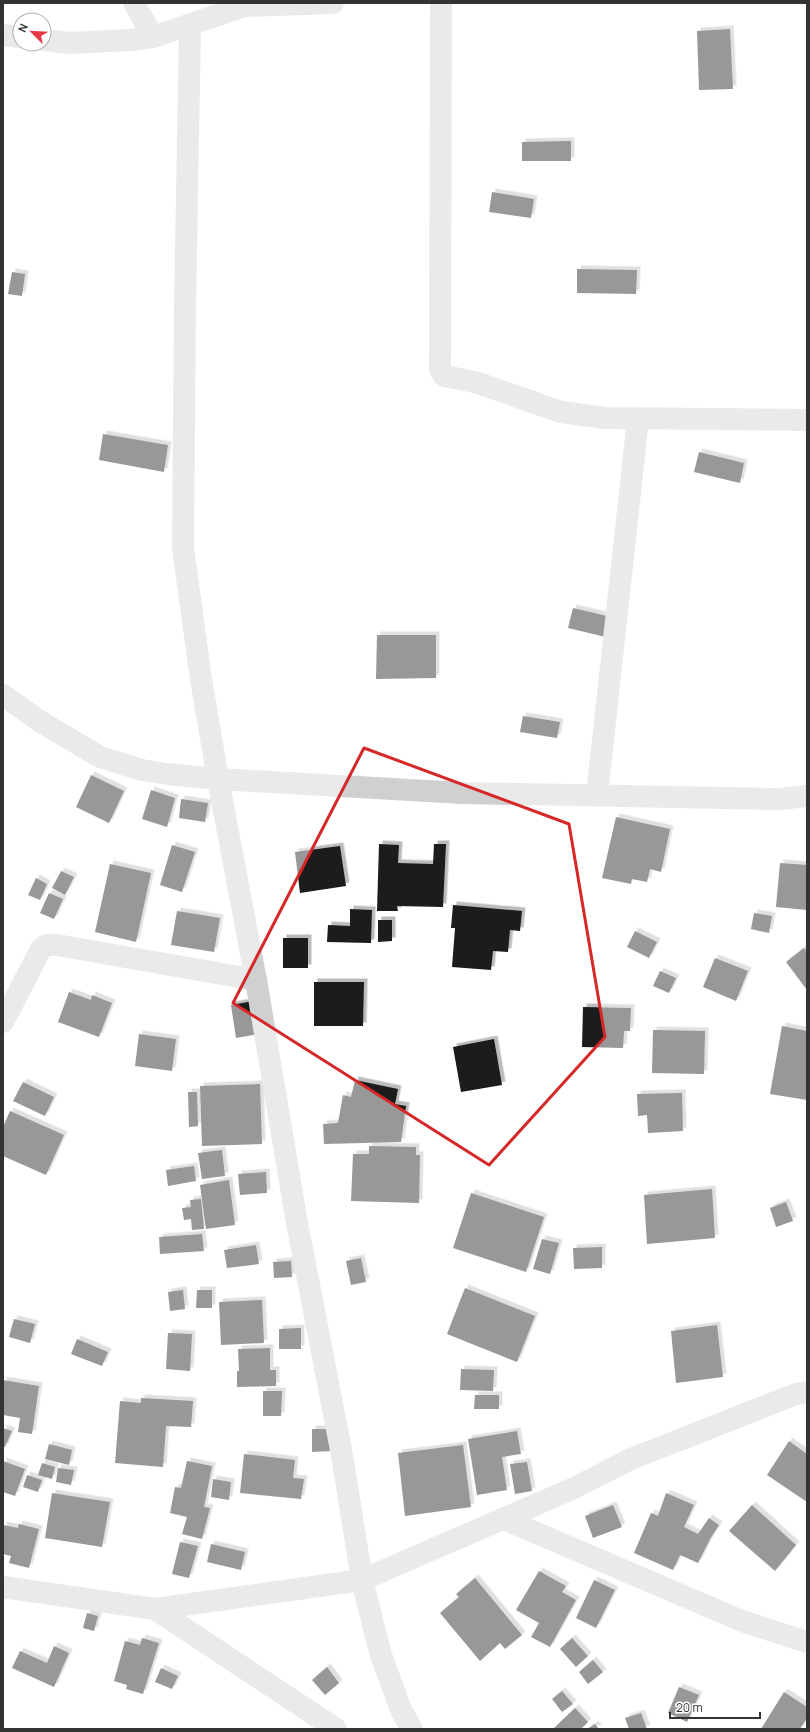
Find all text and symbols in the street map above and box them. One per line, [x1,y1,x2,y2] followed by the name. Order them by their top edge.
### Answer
[12,12,52,52] north arrow
[14,21,31,34] text: N
[670,1694,760,1720] scale bar
[676,1699,703,1716] text: 20 m

